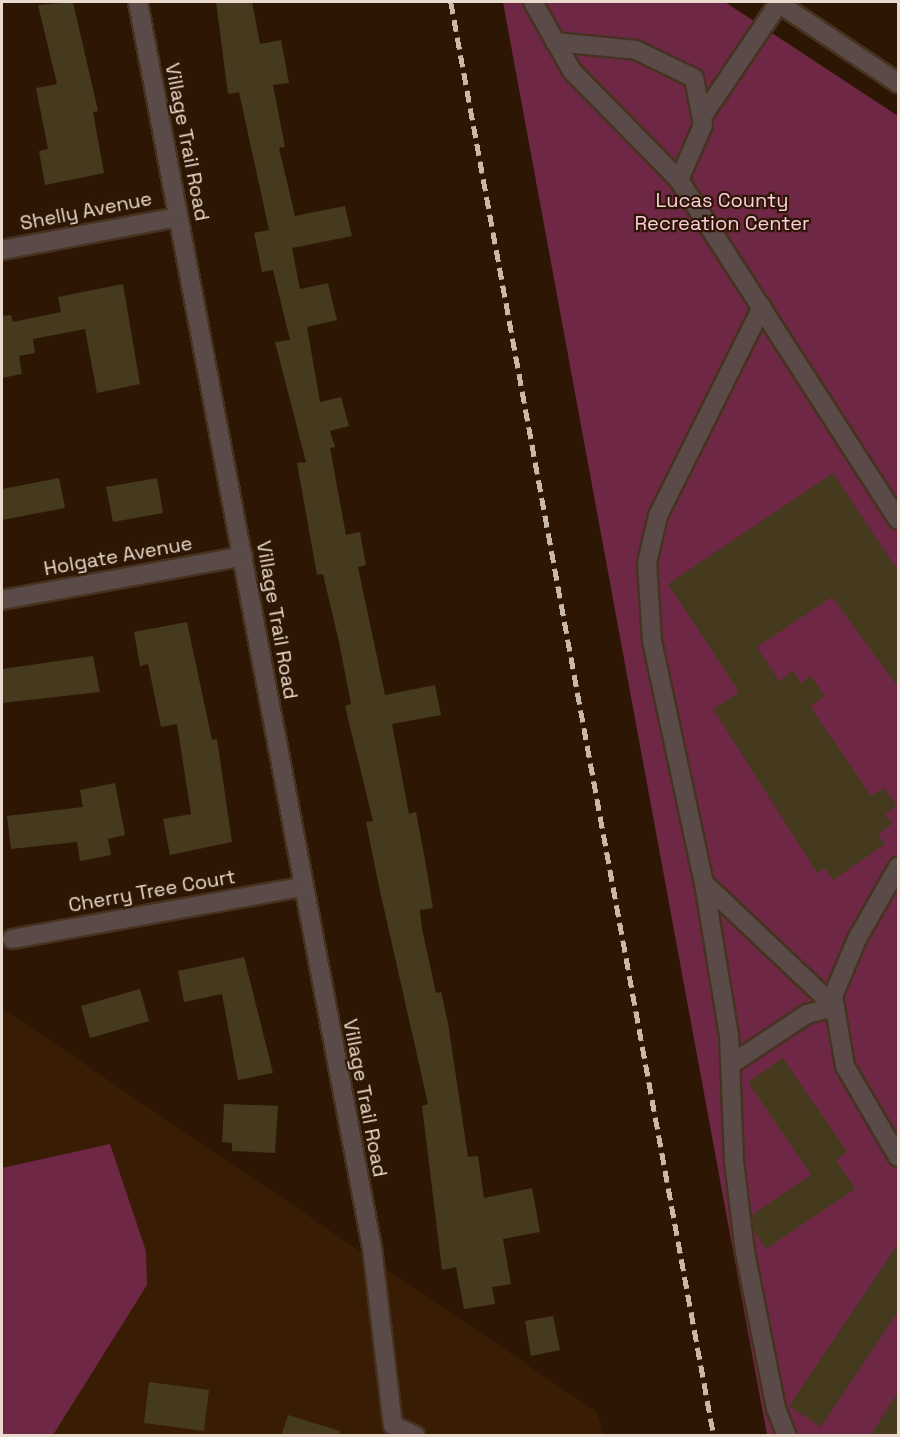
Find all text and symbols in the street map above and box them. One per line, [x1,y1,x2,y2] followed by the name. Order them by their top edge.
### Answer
[160,61,214,223] street label: Village Trail Road
[18,186,154,236] street label: Shelly Avenue
[634,189,810,236] park label: Lucas County Recreation Center
[42,531,194,581] street label: Holgate Avenue
[251,539,303,701] street label: Village Trail Road
[66,864,238,918] street label: Cherry Tree Court
[338,1017,392,1179] street label: Village Trail Road

